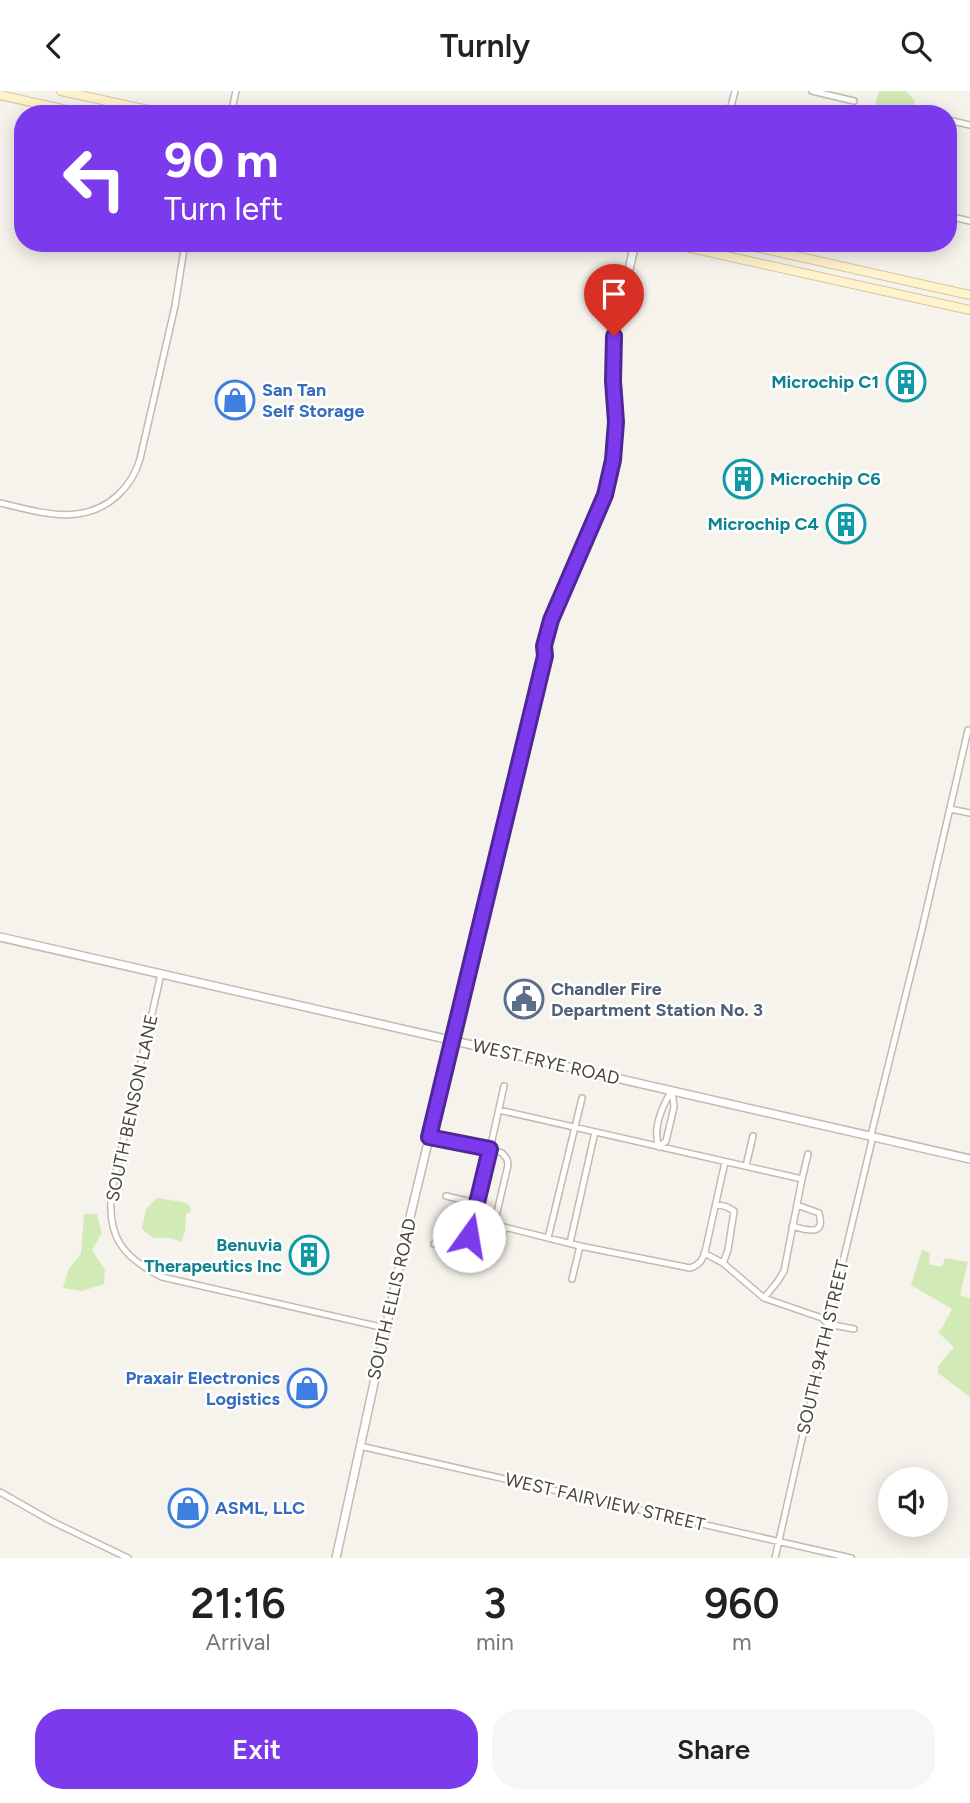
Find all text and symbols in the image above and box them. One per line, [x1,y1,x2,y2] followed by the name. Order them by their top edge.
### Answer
[35,27,73,65] icon: back
[440,27,530,65] text: Turnly
[897,27,935,65] icon: search
[164,130,279,189] text: 90 m
[49,133,140,224] icon: left
[164,190,283,228] text: Turn left
[584,264,644,336] pin
[595,275,633,313] icon: arrive
[885,361,927,403] building icon: Microchip C1
[771,371,879,393] place label: Microchip C1
[214,379,256,421] shop icon: San Tan Self Storage
[262,379,364,422] place label: San Tan Self Storage
[722,458,764,500] building icon: Microchip C6
[770,468,881,490] place label: Microchip C6
[825,503,867,545] building icon: Microchip C4
[707,513,819,535] place label: Microchip C4
[503,978,545,1020] public building icon: Chandler Fire Department Station No. 3
[551,978,763,1021] place label: Chandler Fire Department Station No. 3
[101,1012,163,1204] street label: SOUTH BENSON LANE
[470,1034,622,1090] street label: WEST FRYE ROAD
[432,1199,506,1273] position arrow
[363,1216,421,1382] street label: SOUTH ELLIS ROAD
[144,1234,282,1277] place label: Benuvia Therapeutics Inc
[288,1234,330,1276] building icon: Benuvia Therapeutics Inc
[792,1258,854,1436] street label: SOUTH 94TH STREET
[126,1367,281,1410] place label: Praxair Electronics Logistics
[286,1367,328,1409] shop icon: Praxair Electronics Logistics
[878,1467,948,1537] map controls
[878,1467,948,1537] button: sound
[503,1468,707,1536] street label: WEST FAIRVIEW STREET
[167,1487,209,1529] shop icon: ASML, LLC
[215,1497,305,1519] place label: ASML, LLC
[190,1578,286,1629] text: 21:16
[483,1578,506,1629] text: 3
[704,1578,780,1629] text: 960
[206,1628,270,1656] text: Arrival
[476,1628,514,1656] text: min
[732,1628,752,1656] text: m
[35,1709,478,1789] button: Exit
[492,1709,935,1789] button: Share

